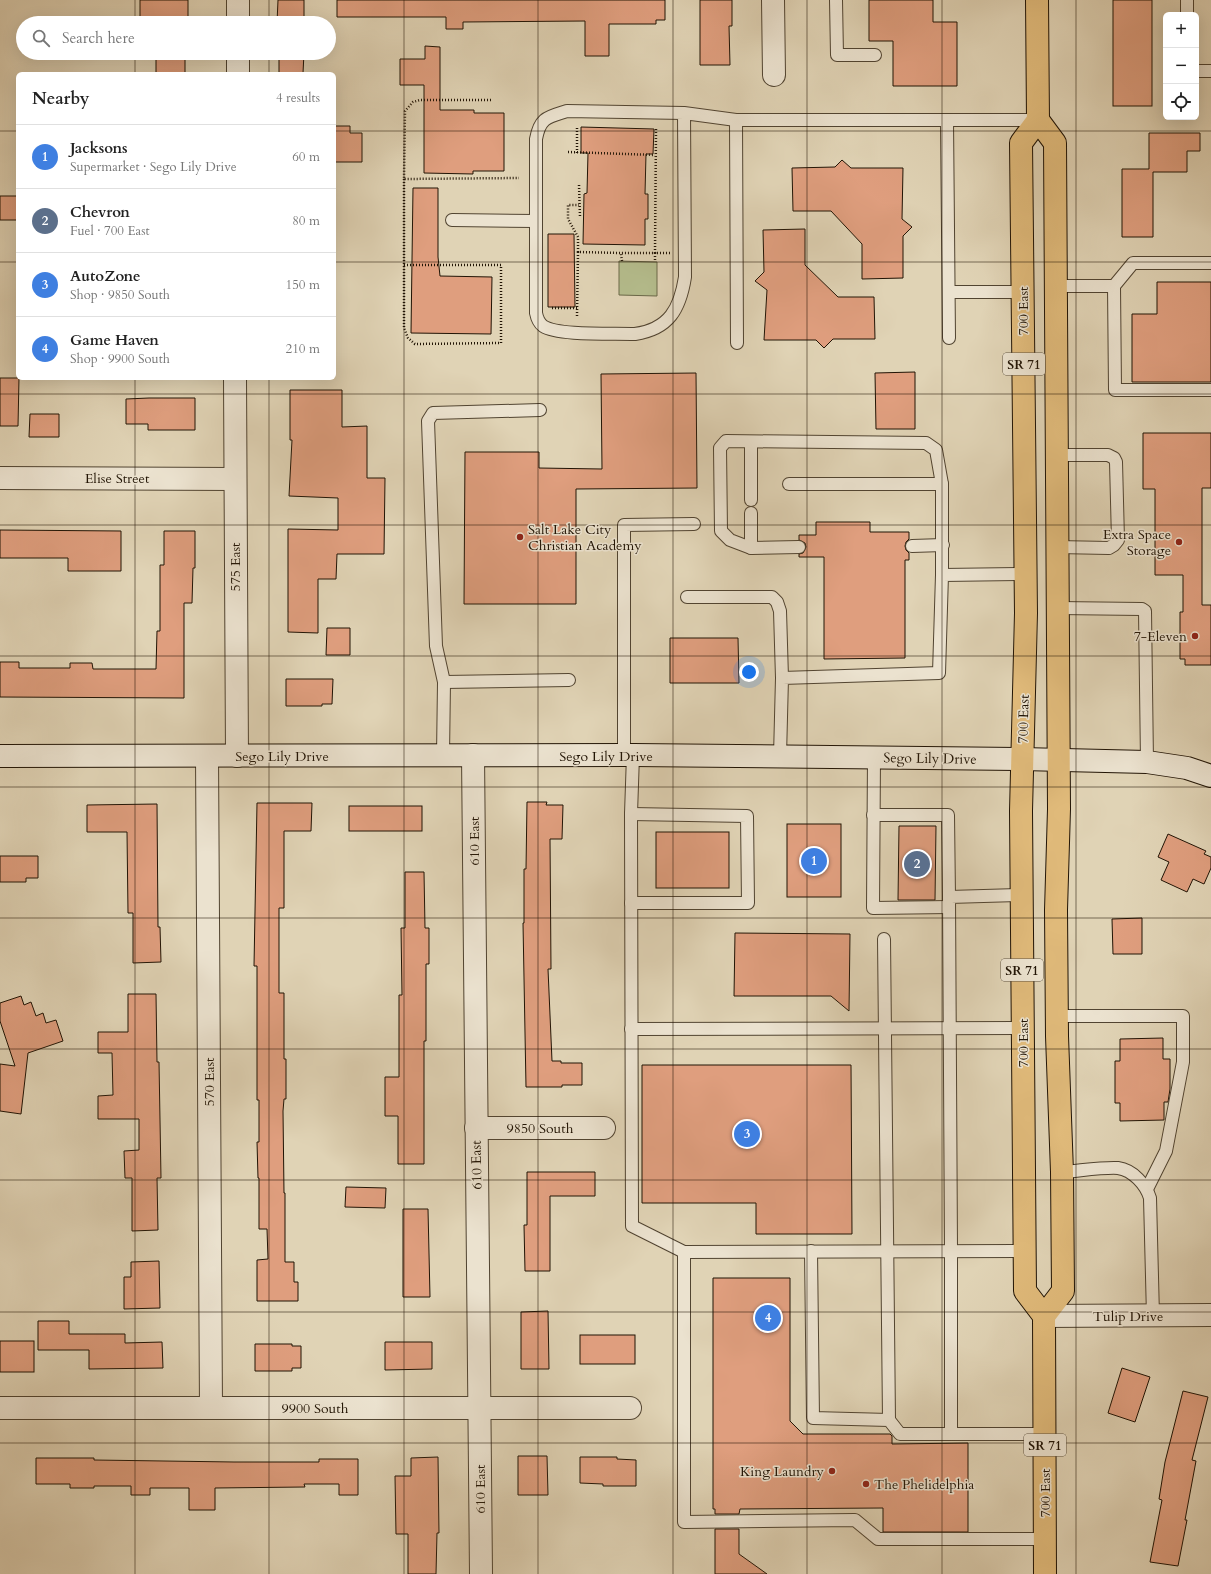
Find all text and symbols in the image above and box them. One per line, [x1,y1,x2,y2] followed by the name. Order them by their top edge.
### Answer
[1163,12,1199,120] map controls
[1163,12,1199,48] button: +
[16,16,336,60] search box
[30,27,52,49] icon: search
[62,28,135,48] text: Search here
[1163,48,1199,84] button: −
[1163,84,1199,120] button: locate
[32,87,89,110] text: Nearby
[276,89,320,107] text: 4 results
[70,138,128,158] text: Jacksons
[42,148,48,166] text: 1
[292,148,320,166] text: 60 m
[70,158,237,176] text: Supermarket · Sego Lily Drive
[70,202,130,222] text: Chevron
[42,212,48,230] text: 2
[292,212,320,230] text: 80 m
[70,222,150,240] text: Fuel · 700 East
[70,266,141,286] text: AutoZone
[42,276,48,294] text: 3
[286,276,320,294] text: 150 m
[70,286,170,304] text: Shop · 9850 South
[1014,286,1033,336] street label: 700 East
[70,330,159,350] text: Game Haven
[42,340,48,358] text: 4
[286,340,320,358] text: 210 m
[70,350,170,368] text: Shop · 9900 South
[1003,353,1045,375] road number: SR 71
[85,469,150,488] street label: Elise Street
[528,520,642,555] place label: Salt Lake City Christian Academy
[1103,525,1171,560] place label: Extra Space Storage
[515,532,525,542] marker: Salt Lake City Christian Academy
[1174,537,1184,547] marker: Extra Space Storage
[226,542,245,592] street label: 575 East
[1134,627,1187,646] place label: 7-Eleven
[1190,631,1200,641] marker: 7-Eleven
[739,662,759,682] your location
[1013,694,1034,744] street label: 700 East
[235,747,329,766] street label: Sego Lily Drive
[559,747,653,766] street label: Sego Lily Drive
[883,748,977,769] street label: Sego Lily Drive
[465,816,484,866] street label: 610 East
[801,846,827,876] pin: 1
[904,849,930,879] pin: 2
[1001,959,1043,981] road number: SR 71
[1014,1018,1033,1068] street label: 700 East
[200,1057,219,1107] street label: 570 East
[507,1119,574,1138] street label: 9850 South
[734,1119,760,1149] pin: 3
[467,1140,486,1190] street label: 610 East
[755,1303,781,1333] pin: 4
[1093,1307,1163,1326] street label: Tulip Drive
[282,1399,349,1418] street label: 9900 South
[1024,1434,1066,1456] road number: SR 71
[740,1462,825,1481] place label: King Laundry
[471,1464,490,1514] street label: 610 East
[827,1466,837,1476] marker: King Laundry
[1036,1468,1055,1518] street label: 700 East
[874,1475,974,1494] place label: The Phelidelphia
[861,1479,871,1489] marker: The Phelidelphia

